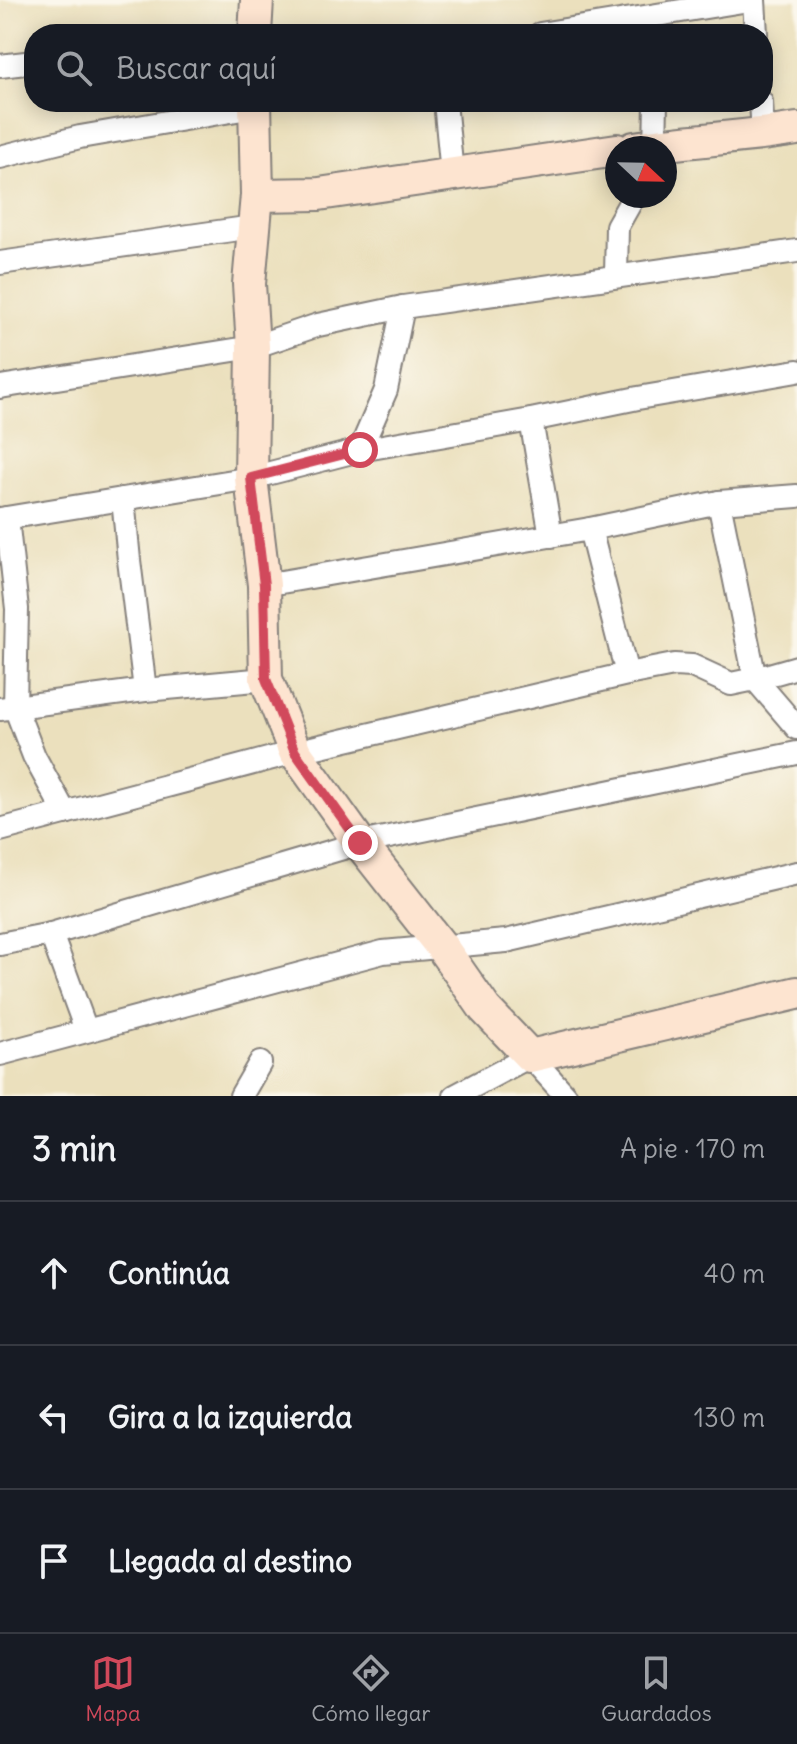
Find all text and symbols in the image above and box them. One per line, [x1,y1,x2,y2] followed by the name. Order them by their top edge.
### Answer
[24,24,773,112] search box
[52,46,96,90] icon: search
[116,49,276,87] text: Buscar aquí
[605,136,677,208] north arrow
[342,432,378,468] route start
[342,825,378,861] route end
[32,1127,117,1170] text: 3 min
[620,1132,765,1165] text: A pie · 170 m
[32,1251,76,1295] icon: ahead
[108,1254,230,1292] text: Continúa
[704,1257,765,1290] text: 40 m
[32,1395,76,1439] icon: left
[108,1398,352,1436] text: Gira a la izquierda
[694,1401,765,1434] text: 130 m
[32,1539,76,1583] icon: arrive
[108,1542,352,1580] text: Llegada al destino
[85,1651,141,1727] tab: Mapa
[311,1651,430,1727] tab: Cómo llegar
[601,1651,712,1727] tab: Guardados

